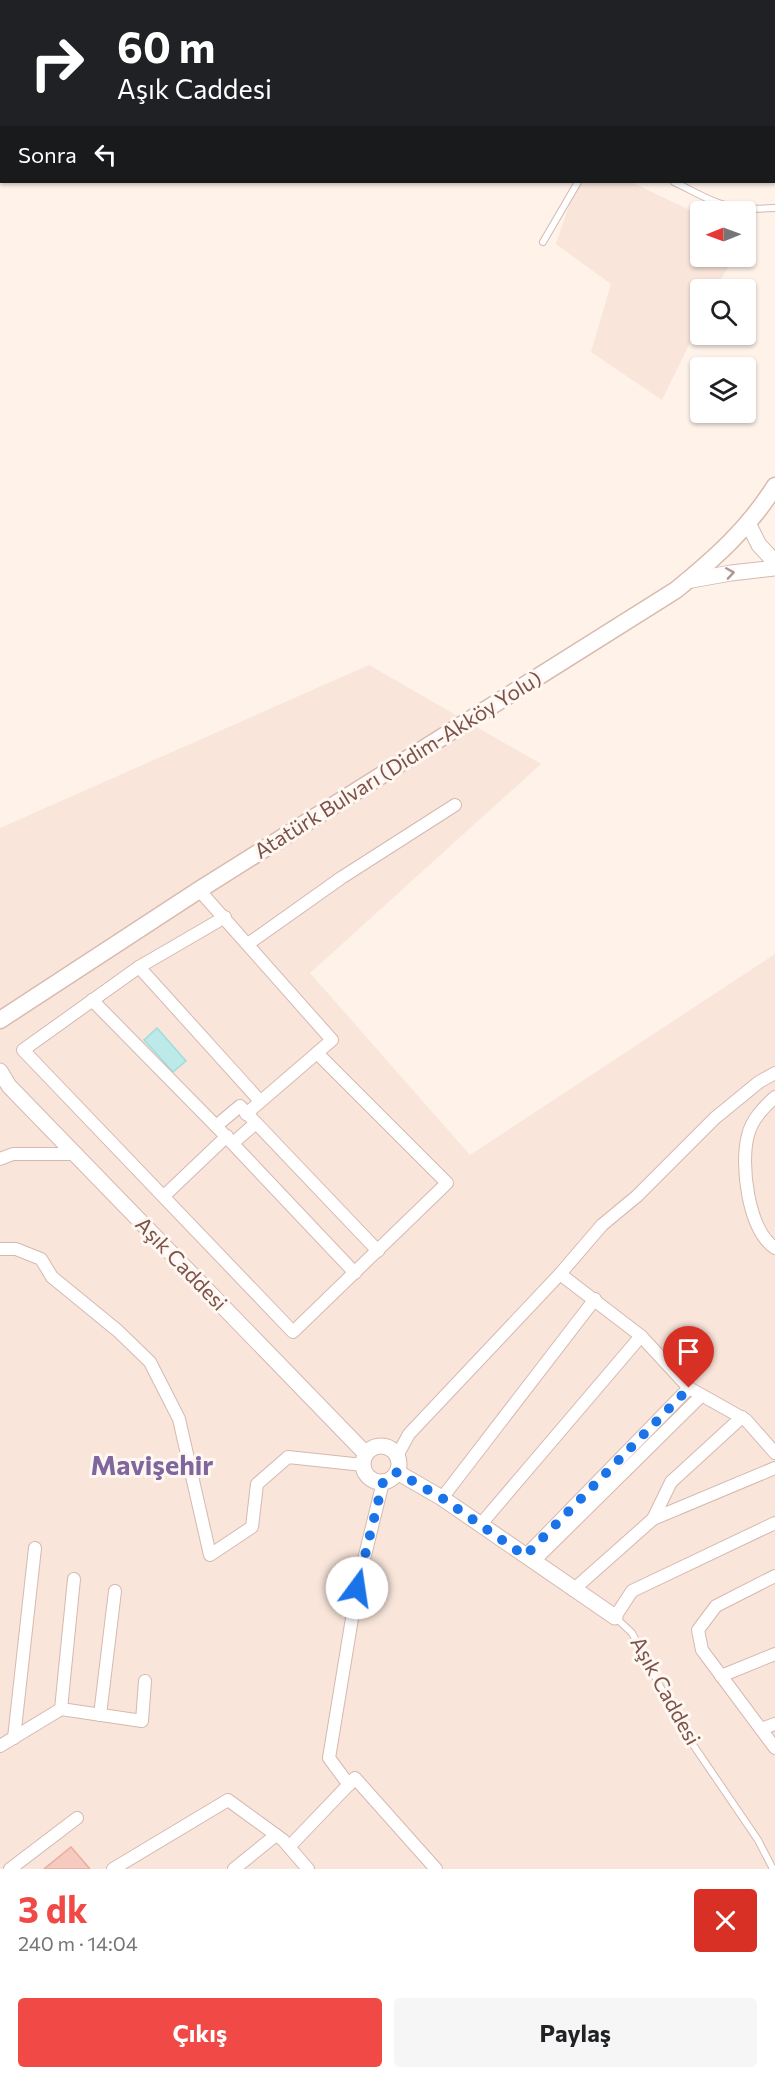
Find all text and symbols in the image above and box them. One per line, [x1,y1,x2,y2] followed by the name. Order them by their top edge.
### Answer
[117,20,216,72] text: 60 m
[18,24,96,102] icon: right
[117,72,272,105] text: Aşık Caddesi
[89,138,122,171] icon: left
[18,141,77,168] text: Sonra
[690,201,756,267] north arrow
[690,201,756,423] map controls
[690,279,756,345] button: search
[690,357,756,423] button: layers
[726,568,735,580] one-way arrow
[249,665,545,863] street label: Atatürk Bulvarı (Didim-Akköy Yolu)
[131,1211,233,1315] street label: Aşık Caddesi
[663,1326,714,1388] pin
[672,1335,705,1368] icon: arrive
[91,1448,213,1481] district label: Mavişehir
[325,1556,389,1620] position arrow
[626,1632,706,1749] street label: Aşık Caddesi
[18,1886,88,1930] text: 3 dk
[694,1889,757,1952] button: close
[18,1931,138,1955] text: 240 m · 14:04
[18,1998,382,2067] button: Çıkış
[394,1998,757,2067] button: Paylaş

